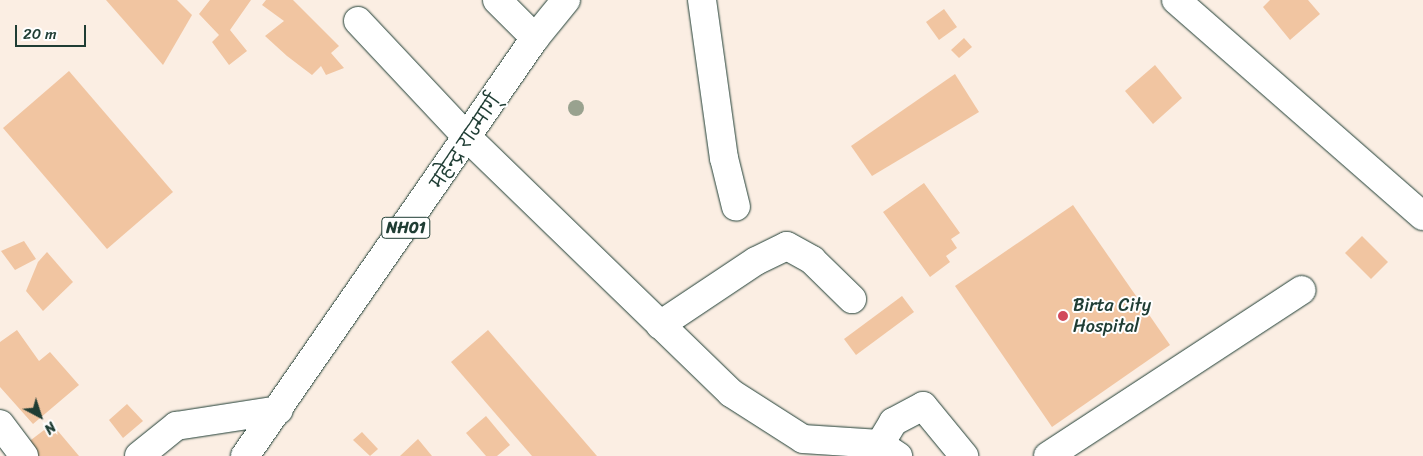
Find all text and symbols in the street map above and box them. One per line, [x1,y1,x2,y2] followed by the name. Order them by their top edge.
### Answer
[18,15,89,47] scale bar
[23,21,57,47] text: 20 m
[427,91,505,193] street label: महेन्द्र राज्मार्ग्
[381,214,431,242] road number: NH01
[1073,295,1152,338] place label: Birta City Hospital
[1057,310,1069,322] marker: Birta City Hospital
[15,391,65,441] north arrow
[38,415,62,441] text: N

